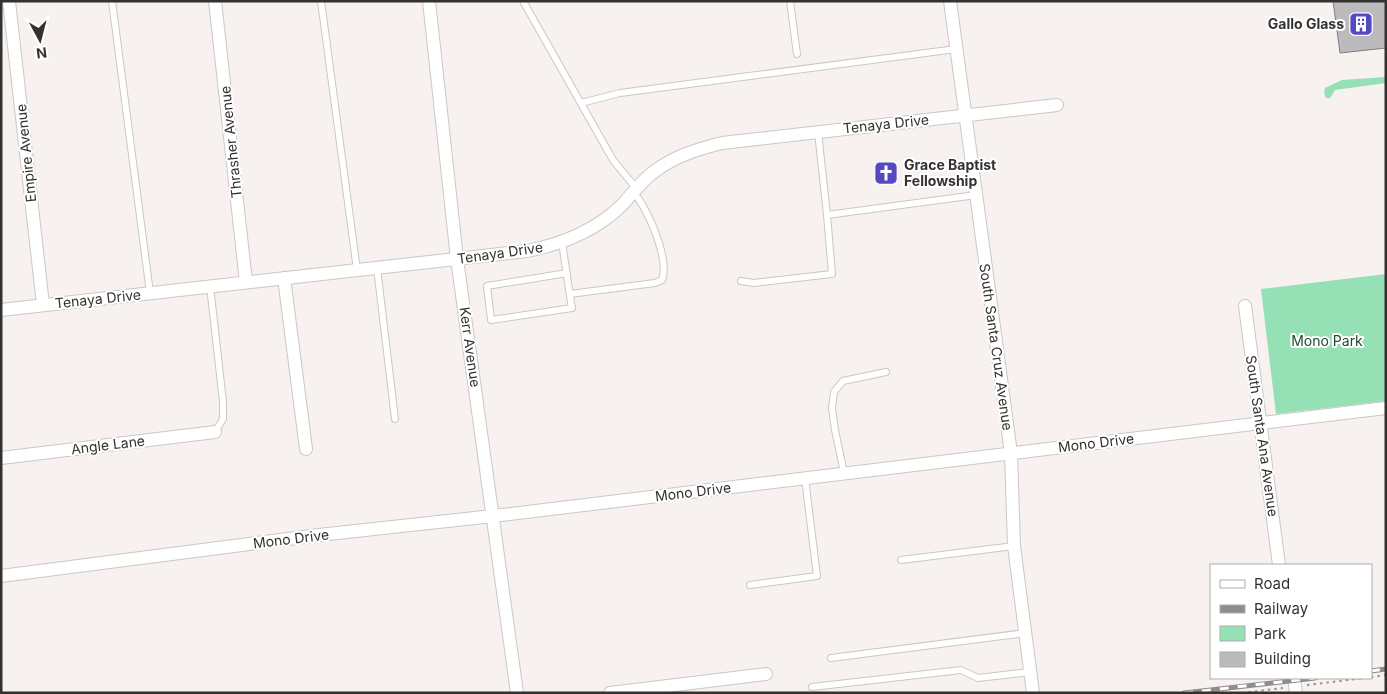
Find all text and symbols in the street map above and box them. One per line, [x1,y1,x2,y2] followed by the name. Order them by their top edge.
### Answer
[1348,11,1374,37] building icon: Gallo Glass
[15,15,65,65] north arrow
[1268,15,1344,32] place label: Gallo Glass
[35,44,48,62] text: N
[216,85,245,199] street label: Thrasher Avenue
[12,103,39,203] street label: Empire Avenue
[842,111,930,136] street label: Tenaya Drive
[904,156,996,189] place label: Grace Baptist Fellowship
[873,160,899,186] church icon: Grace Baptist Fellowship
[456,238,544,267] street label: Tenaya Drive
[976,262,1017,432] street label: South Santa Cruz Avenue
[54,286,142,311] street label: Tenaya Drive
[456,306,485,388] street label: Kerr Avenue
[1291,332,1363,349] park label: Mono Park
[1243,354,1282,518] street label: South Santa Ana Avenue
[1057,429,1135,456] street label: Mono Drive
[70,432,146,457] street label: Angle Lane
[654,478,732,505] street label: Mono Drive
[252,525,330,552] street label: Mono Drive
[1210,564,1372,679] legend
[1254,574,1290,593] text: Road
[1254,599,1309,618] text: Railway
[1254,624,1287,643] text: Park
[1254,649,1311,668] text: Building

